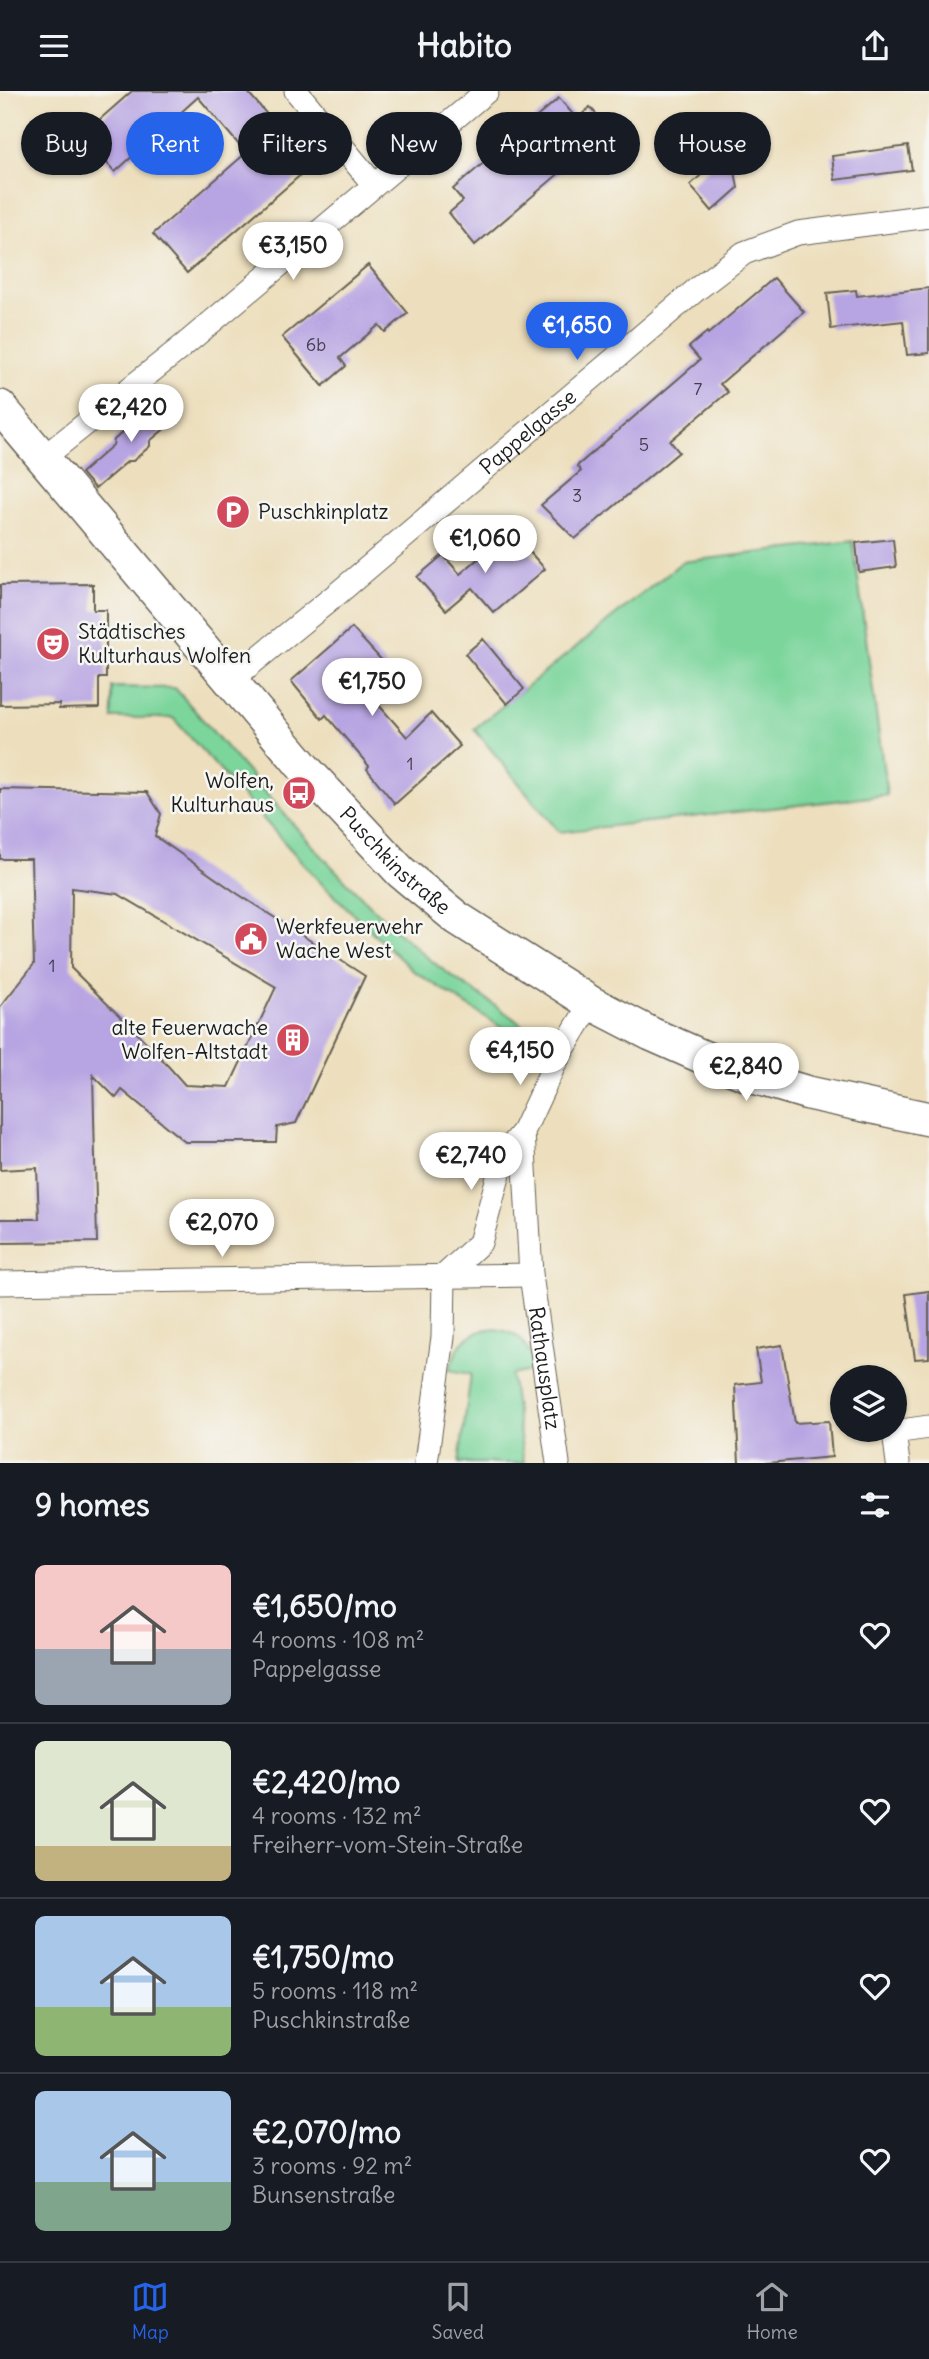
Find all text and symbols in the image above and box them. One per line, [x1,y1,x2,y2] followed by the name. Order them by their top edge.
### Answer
[417,25,512,66] text: Habito
[35,27,73,65] icon: menu
[856,27,894,65] icon: share
[21,112,112,175] chip: Buy
[126,112,224,175] chip: Rent
[238,112,352,175] chip: Filters
[366,112,462,175] chip: New
[476,112,640,175] chip: Apartment
[654,112,771,175] chip: House
[236,223,350,282] pin: €3,150
[258,230,328,259] text: €3,150
[520,303,634,362] pin: €1,650
[542,310,612,339] text: €1,650
[306,333,326,356] house number: 6b
[694,377,703,400] house number: 7
[474,383,582,480] street label: Pappelgasse
[74,385,188,444] pin: €2,420
[95,392,167,421] text: €2,420
[639,433,649,456] house number: 5
[572,484,582,507] house number: 3
[214,493,252,531] parking icon: Puschkinplatz
[258,498,389,525] place label: Puschkinplatz
[428,515,542,575] pin: €1,060
[449,523,521,552] text: €1,060
[78,618,251,669] place label: Städtisches Kulturhaus Wolfen
[34,625,72,663] theatre icon: Städtisches Kulturhaus Wolfen
[315,659,429,718] pin: €1,750
[338,666,406,695] text: €1,750
[406,752,414,775] house number: 1
[171,767,274,818] place label: Wolfen, Kulturhaus
[280,774,318,812] bus stop icon: Wolfen, Kulturhaus
[334,801,456,920] street label: Puschkinstraße
[276,913,424,964] place label: Werkfeuerwehr Wache West
[232,920,270,958] public building icon: Werkfeuerwehr Wache West
[48,954,56,977] house number: 1
[112,1014,268,1065] place label: alte Feuerwache Wolfen-Altstadt
[274,1021,312,1059] building icon: alte Feuerwache Wolfen-Altstadt
[463,1027,577,1087] pin: €4,150
[485,1035,555,1064] text: €4,150
[689,1044,803,1103] pin: €2,840
[709,1051,783,1080] text: €2,840
[414,1133,528,1192] pin: €2,740
[435,1140,507,1169] text: €2,740
[165,1199,279,1259] pin: €2,070
[185,1207,259,1236] text: €2,070
[523,1305,567,1431] street label: Rathausplatz
[830,1365,907,1442] map controls
[830,1365,907,1442] button: layers
[35,1486,150,1524] text: 9 homes
[856,1486,894,1524] icon: filters
[252,1587,397,1625] text: €1,650/mo
[91,1593,175,1677] icon: home
[856,1616,894,1654] icon: heart
[252,1625,424,1654] text: 4 rooms · 108 m²
[252,1654,381,1683] text: Pappelgasse
[252,1763,400,1801] text: €2,420/mo
[91,1769,175,1853] icon: home
[856,1792,894,1830] icon: heart
[252,1801,422,1830] text: 4 rooms · 132 m²
[252,1830,523,1859] text: Freiherr-vom-Stein-Straße
[252,1938,394,1976] text: €1,750/mo
[91,1944,175,2028] icon: home
[856,1967,894,2005] icon: heart
[252,1976,418,2005] text: 5 rooms · 118 m²
[252,2005,410,2034] text: Puschkinstraße
[252,2113,401,2151] text: €2,070/mo
[91,2119,175,2203] icon: home
[856,2142,894,2180] icon: heart
[252,2151,412,2180] text: 3 rooms · 92 m²
[252,2180,395,2209] text: Bunsenstraße
[131,2278,169,2344] tab: Map
[432,2278,484,2344] tab: Saved
[746,2278,798,2344] tab: Home

